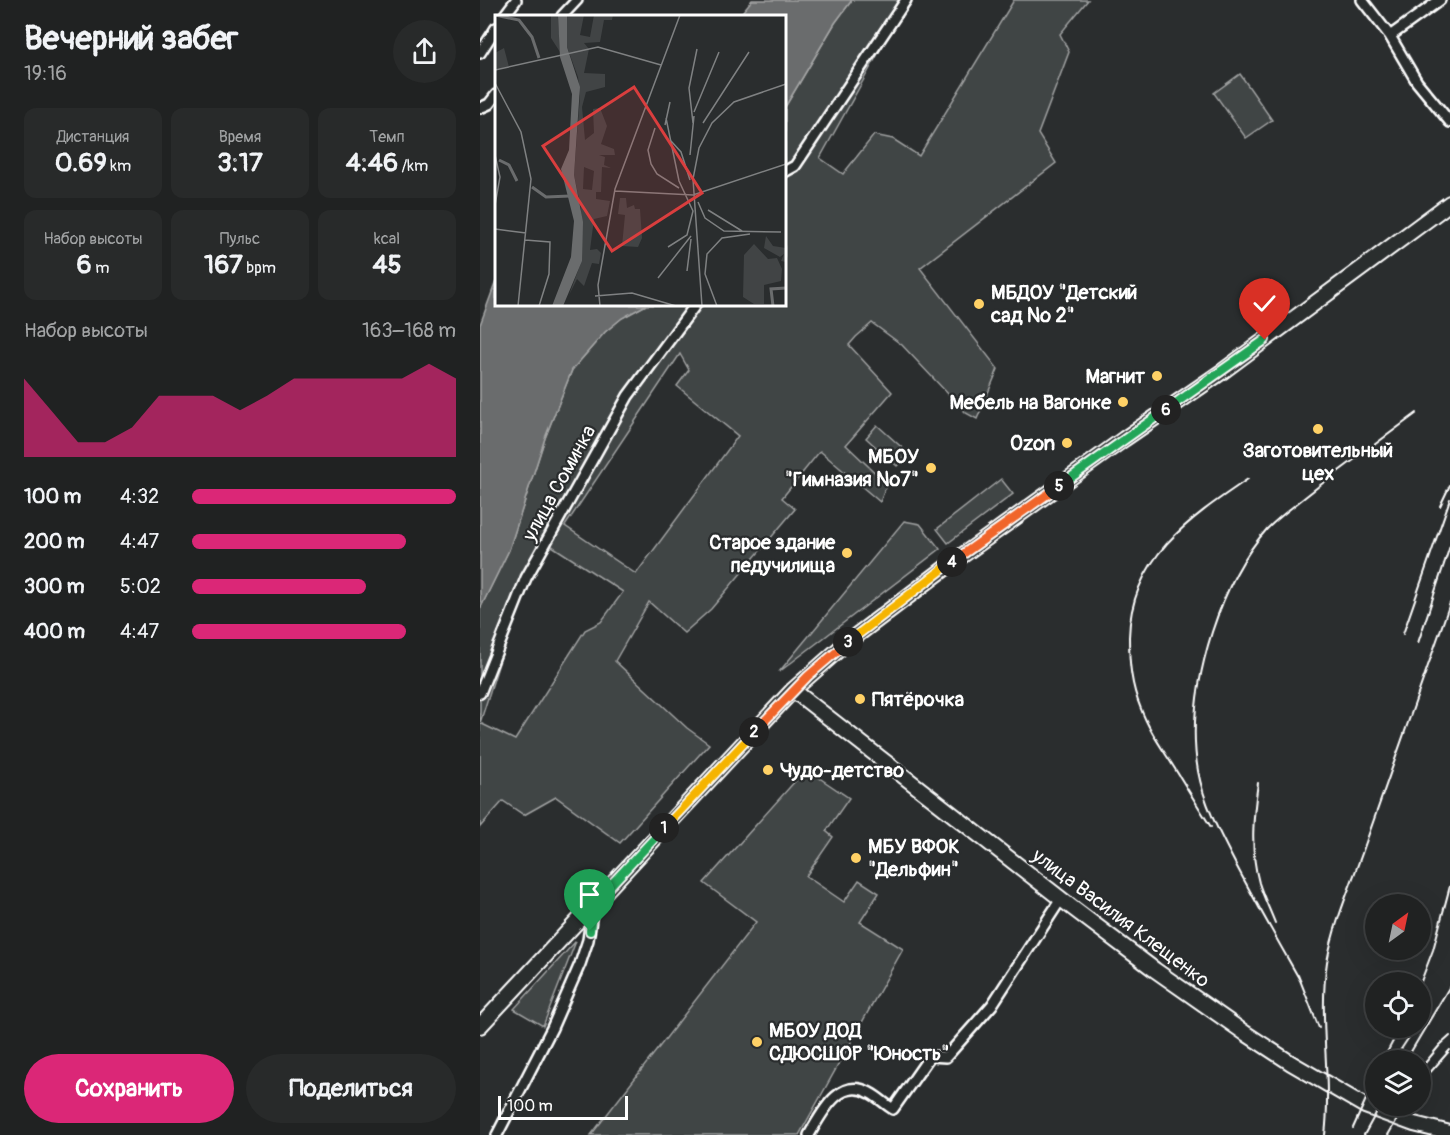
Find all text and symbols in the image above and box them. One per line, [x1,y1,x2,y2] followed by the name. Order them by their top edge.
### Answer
[495,15,786,306] inset map
[24,18,238,59] text: Вечерний забег
[393,20,456,83] button: share
[24,61,67,86] text: 19:16
[57,127,129,147] text: Дистанция
[219,127,261,147] text: Время
[369,127,405,147] text: Темп
[55,147,107,179] text: 0.69
[217,147,263,179] text: 3:17
[346,147,398,179] text: 4:46
[107,156,131,176] text: km
[398,156,428,176] text: /km
[43,229,143,249] text: Набор высоты
[220,229,260,249] text: Пульс
[374,229,400,249] text: kcal
[77,249,92,281] text: 6
[204,249,243,281] text: 167
[372,249,402,281] text: 45
[92,258,109,278] text: m
[243,258,276,278] text: bpm
[1239,278,1290,340] pin
[990,280,1137,328] place label: МБДОУ "Детский сад № 2"
[1248,287,1281,320] icon: check
[972,297,986,311] marker: МБДОУ "Детский сад № 2"
[24,318,148,343] text: Набор высоты
[362,318,456,343] text: 163–168 m
[1086,364,1146,389] place label: Магнит
[1150,369,1164,383] marker: Магнит
[949,390,1112,415] place label: Мебель на Вагонке
[1116,395,1130,409] marker: Мебель на Вагонке
[1151,395,1181,425] pin: 6
[1161,400,1171,420] text: 6
[516,421,601,546] street label: улица Соминка
[1311,422,1325,436] marker: Заготовительный цех
[1010,431,1055,456] place label: Ozon
[1060,436,1074,450] marker: Ozon
[1243,438,1393,486] place label: Заготовительный цех
[785,444,919,492] place label: МБОУ "Гимназия №7"
[924,461,938,475] marker: МБОУ "Гимназия №7"
[1044,471,1074,501] pin: 5
[1055,476,1063,496] text: 5
[24,484,81,509] text: 100 m
[120,484,159,509] text: 4:32
[24,529,85,554] text: 200 m
[120,529,159,554] text: 4:47
[709,530,836,578] place label: Старое здание педучилища
[840,546,854,560] marker: Старое здание педучилища
[937,547,967,577] pin: 4
[947,552,957,572] text: 4
[24,574,85,599] text: 300 m
[120,574,161,599] text: 5:02
[24,619,85,644] text: 400 m
[120,619,159,644] text: 4:47
[833,627,863,657] pin: 3
[844,632,852,652] text: 3
[872,687,964,712] place label: Пятёрочка
[853,692,867,706] marker: Пятёрочка
[739,717,769,747] pin: 2
[750,722,758,742] text: 2
[780,758,904,783] place label: Чудо-детство
[761,763,775,777] marker: Чудо-детство
[649,813,679,843] pin: 1
[661,818,667,838] text: 1
[868,834,960,882] place label: МБУ ВФОК "Дельфин"
[1026,842,1215,993] street label: улица Василия Клещенко
[849,851,863,865] marker: МБУ ВФОК "Дельфин"
[564,869,615,931] pin
[573,878,606,911] icon: arrive
[1365,894,1431,960] north arrow
[1365,894,1431,1116] map controls
[1365,972,1431,1038] button: locate
[769,1018,949,1066] place label: МБОУ ДОД СДЮСШОР "Юность"
[750,1035,764,1049] marker: МБОУ ДОД СДЮСШОР "Юность"
[1365,1050,1431,1116] button: layers
[24,1054,234,1123] button: Сохранить
[246,1054,456,1123] button: Поделиться
[498,1093,628,1120] scale bar
[507,1096,553,1116] text: 100 m

